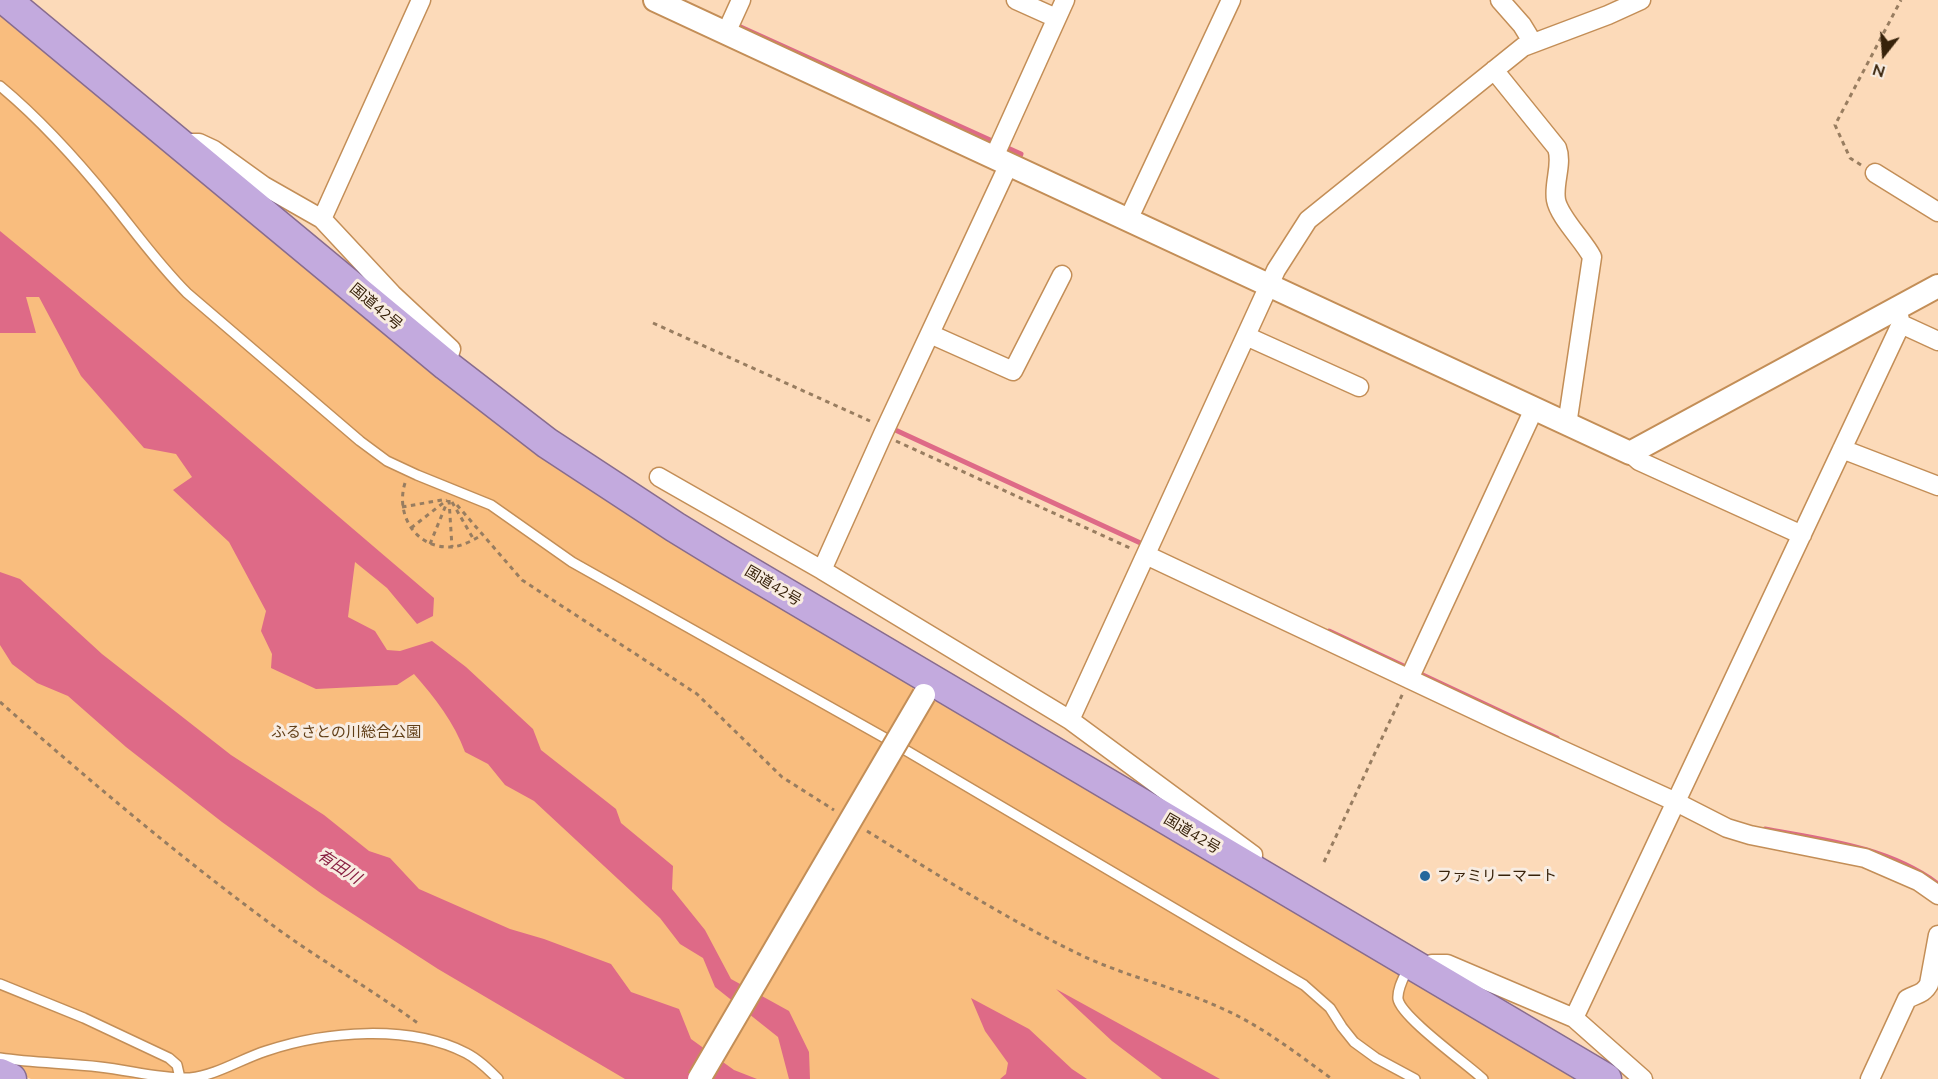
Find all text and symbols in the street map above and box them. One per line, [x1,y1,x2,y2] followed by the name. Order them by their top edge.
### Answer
[1854,24,1914,84] north arrow
[1870,60,1887,83] text: N
[346,280,406,334] street label: 国道42号
[741,562,805,610] street label: 国道42号
[271,723,421,741] park label: ふるさとの川総合公園
[1160,810,1224,858] street label: 国道42号
[314,846,364,888] water label: 有田川
[1437,867,1557,885] place label: ファミリーマート
[1418,869,1432,883] marker: ファミリーマート

